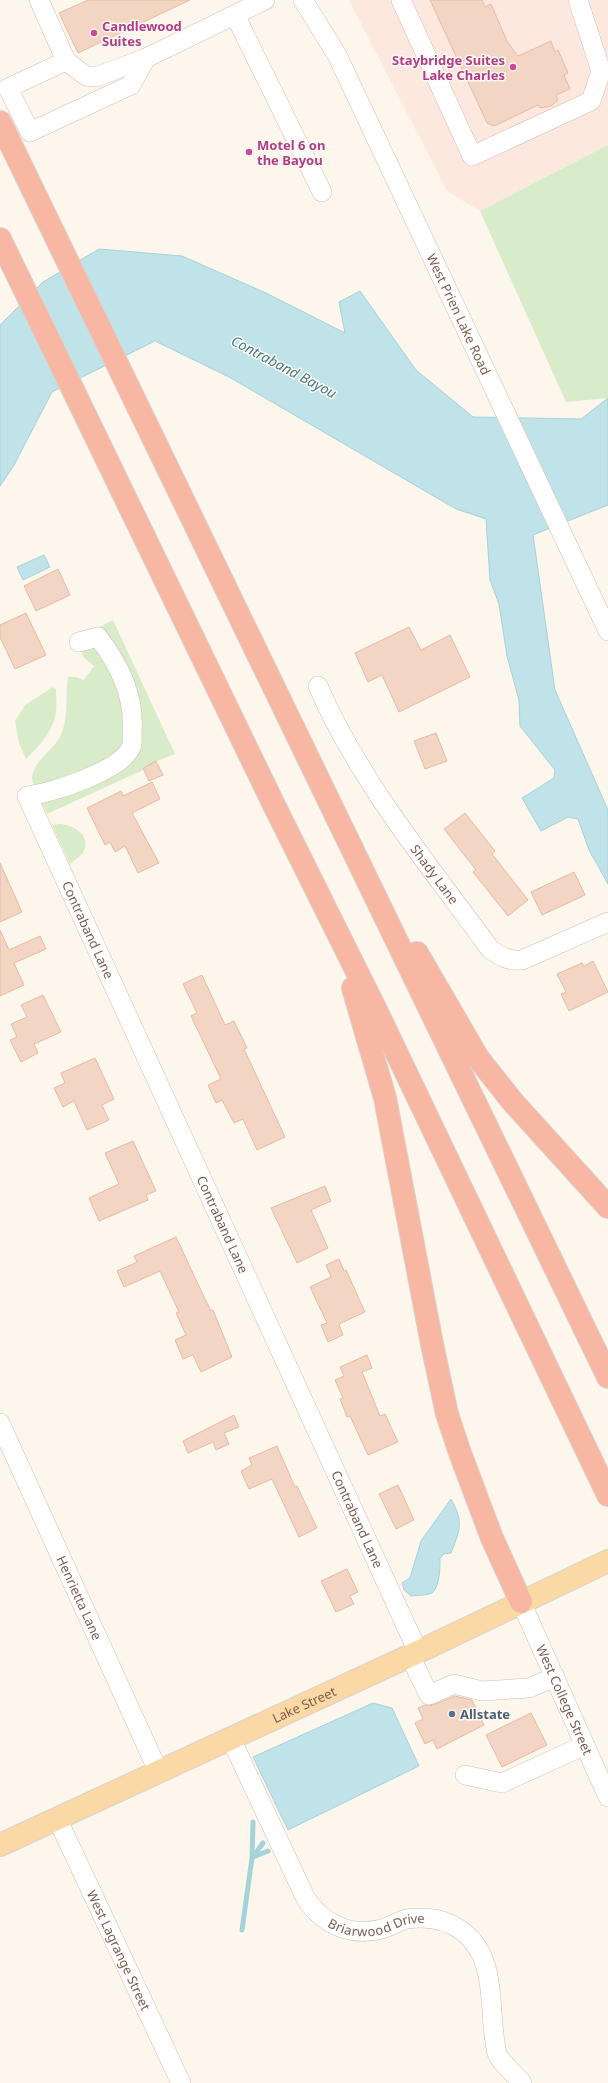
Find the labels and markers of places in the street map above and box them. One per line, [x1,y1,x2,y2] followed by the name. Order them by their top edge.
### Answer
[102,17,182,50] place label: Candlewood Suites
[89,28,99,38] marker: Candlewood Suites
[392,51,505,84] place label: Staybridge Suites Lake Charles
[508,62,518,72] marker: Staybridge Suites Lake Charles
[257,136,325,169] place label: Motel 6 on the Bayou
[244,147,254,157] marker: Motel 6 on the Bayou
[460,1705,510,1723] place label: Allstate
[447,1709,457,1719] marker: Allstate

